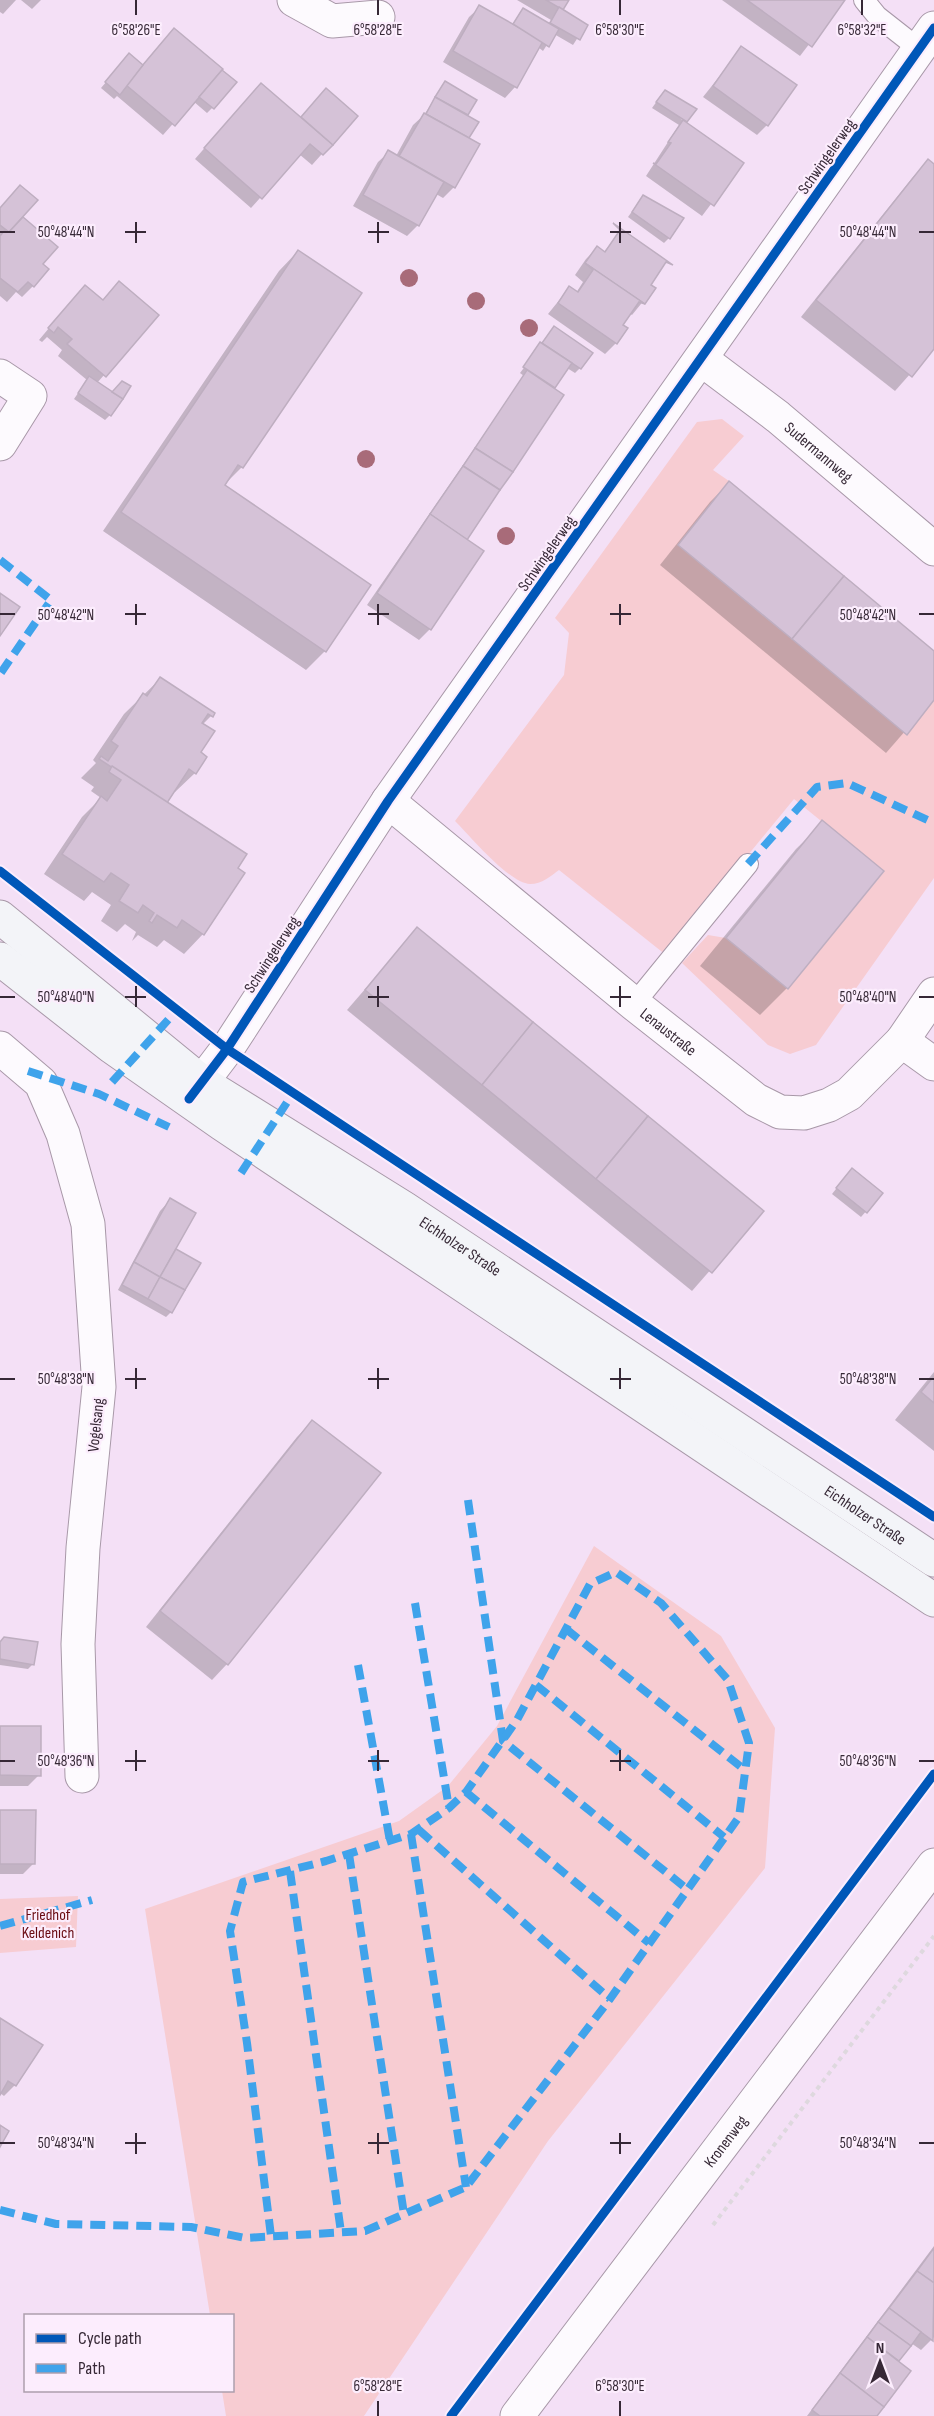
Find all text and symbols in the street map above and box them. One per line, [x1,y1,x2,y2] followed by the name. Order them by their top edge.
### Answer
[111,21,161,40] text: 6°58'26"E
[353,21,403,40] text: 6°58'28"E
[595,21,645,40] text: 6°58'30"E
[838,21,886,40] text: 6°58'32"E
[794,116,860,198] street label: Schwingelerweg
[38,223,94,242] text: 50°48'44"N
[840,223,896,242] text: 50°48'44"N
[780,419,856,487] street label: Sudermannweg
[514,513,580,595] street label: Schwingelerweg
[38,606,94,625] text: 50°48'42"N
[840,606,896,625] text: 50°48'42"N
[240,913,304,997] street label: Schwingelerweg
[38,988,94,1007] text: 50°48'40"N
[840,988,896,1007] text: 50°48'40"N
[636,1004,700,1060] street label: Lenaustraße
[416,1213,504,1281] street label: Eichholzer Straße
[38,1370,94,1389] text: 50°48'38"N
[840,1370,896,1389] text: 50°48'38"N
[84,1397,109,1453] street label: Vogelsang
[820,1482,909,1550] street label: Eichholzer Straße
[38,1752,94,1771] text: 50°48'36"N
[840,1752,896,1771] text: 50°48'36"N
[22,1906,74,1943] park label: Friedhof Keldenich
[701,2112,752,2171] street label: Kronenweg
[38,2134,94,2153] text: 50°48'34"N
[840,2134,896,2153] text: 50°48'34"N
[24,2314,234,2392] legend
[78,2328,142,2349] text: Cycle path
[850,2332,910,2392] north arrow
[876,2339,884,2358] text: N
[78,2358,106,2379] text: Path
[353,2377,403,2396] text: 6°58'28"E
[595,2377,645,2396] text: 6°58'30"E

